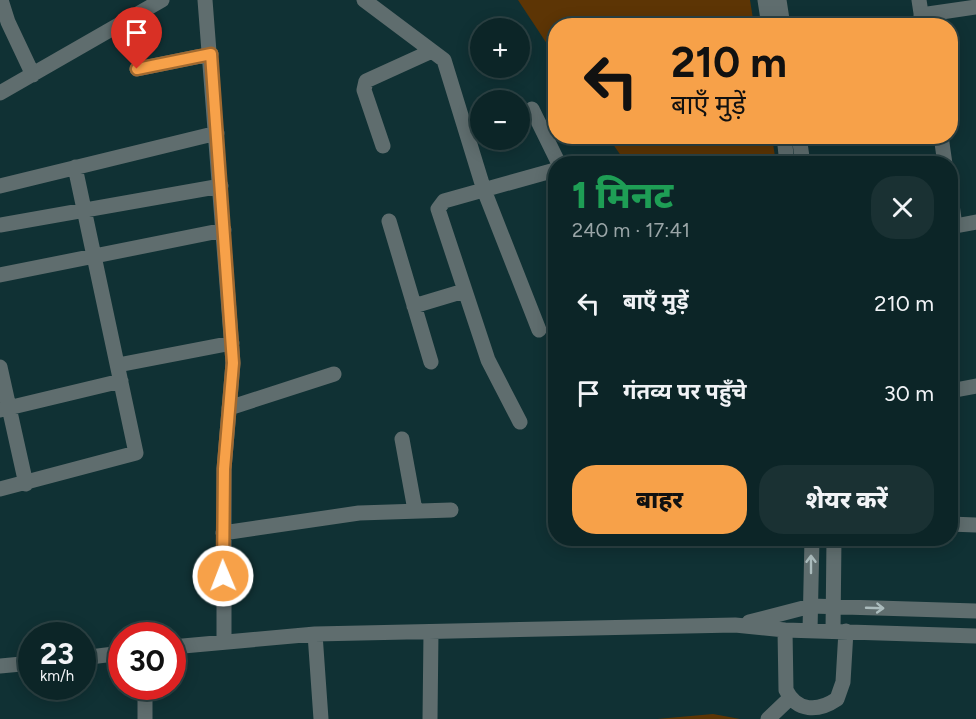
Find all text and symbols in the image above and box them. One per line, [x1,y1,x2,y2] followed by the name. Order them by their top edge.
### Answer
[111,7,162,69] pin
[120,16,153,49] icon: arrive
[470,18,530,150] map controls
[470,18,530,78] button: +
[671,37,787,88] text: 210 m
[572,42,650,120] icon: left
[671,88,746,121] text: बाएँ मुड़ें
[470,90,530,150] button: −
[572,174,673,217] text: 1 मिनट
[871,176,934,239] button: close
[572,218,690,242] text: 240 m · 17:41
[572,287,605,320] icon: left
[623,288,689,315] text: बाएँ मुड़ें
[874,290,934,317] text: 210 m
[572,377,605,410] icon: arrive
[623,378,747,405] text: गंतव्य पर पहुँचे
[884,380,934,407] text: 30 m
[572,465,747,534] button: बाहर
[759,465,934,534] button: शेयर करें
[191,544,255,608] position arrow
[806,554,817,574] one-way arrow
[864,602,884,613] one-way arrow
[108,622,186,700] speed limit sign: 30
[40,635,74,672] text: 23
[40,667,74,685] text: km/h

